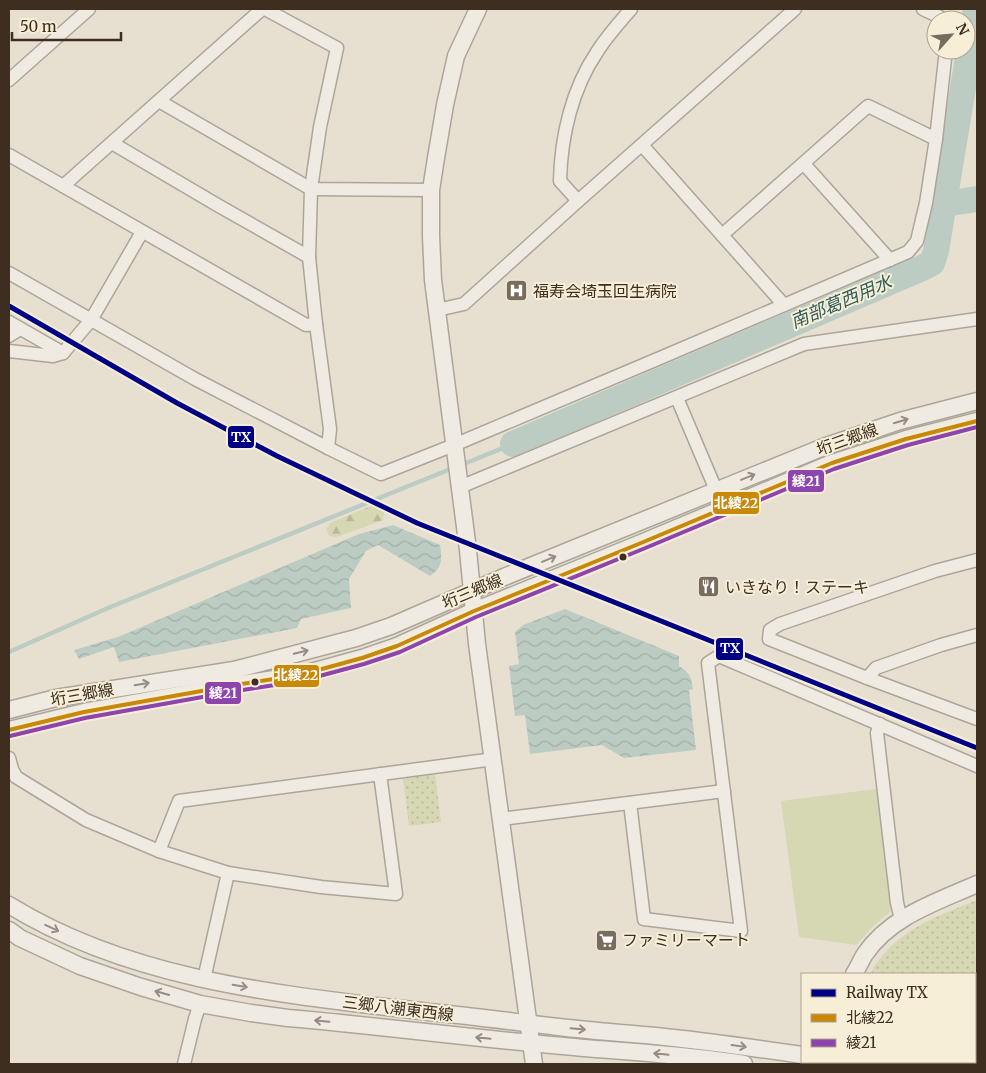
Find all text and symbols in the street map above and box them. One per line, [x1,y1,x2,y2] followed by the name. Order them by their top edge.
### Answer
[12,10,121,42] scale bar
[926,10,976,60] north arrow
[20,17,57,36] text: 50 m
[952,20,973,38] text: N
[787,269,897,333] water label: 南部葛西用水
[505,279,529,303] hospital icon: 福寿会埼玉回生病院
[533,281,677,301] place label: 福寿会埼玉回生病院
[892,415,908,425] one-way arrow
[814,419,880,459] street label: 垳三郷線
[227,425,255,449] line badge: TX
[231,428,252,446] text: TX
[787,469,825,493] line badge: 綾21
[740,472,755,481] one-way arrow
[792,472,821,490] text: 綾21
[712,491,760,515] line badge: 北綾22
[714,494,758,512] text: 北綾22
[618,552,628,562] unlabelled marker
[542,553,557,562] one-way arrow
[439,569,505,613] street label: 垳三郷線
[697,575,721,599] restaurant icon: いきなり！ステーキ
[725,577,869,597] place label: いきなり！ステーキ
[715,637,744,661] line badge: TX
[720,639,741,657] text: TX
[293,647,309,656] one-way arrow
[273,664,320,688] line badge: 北綾22
[274,666,318,684] text: 北綾22
[250,677,260,687] unlabelled marker
[49,679,115,709] street label: 垳三郷線
[134,679,150,689] one-way arrow
[204,681,242,705] line badge: 綾21
[209,684,238,702] text: 綾21
[44,923,59,933] one-way arrow
[594,928,618,952] supermarket icon: ファミリーマート
[622,930,750,950] place label: ファミリーマート
[801,973,976,1063] legend
[231,981,247,991] one-way arrow
[846,983,928,1002] text: Railway TX
[154,988,170,998] one-way arrow
[341,991,455,1025] street label: 三郷八潮東西線
[846,1008,894,1027] text: 北綾22
[314,1016,330,1026] one-way arrow
[569,1024,585,1034] one-way arrow
[476,1033,492,1043] one-way arrow
[846,1033,876,1052] text: 綾21
[731,1041,747,1051] one-way arrow
[653,1049,669,1059] one-way arrow

